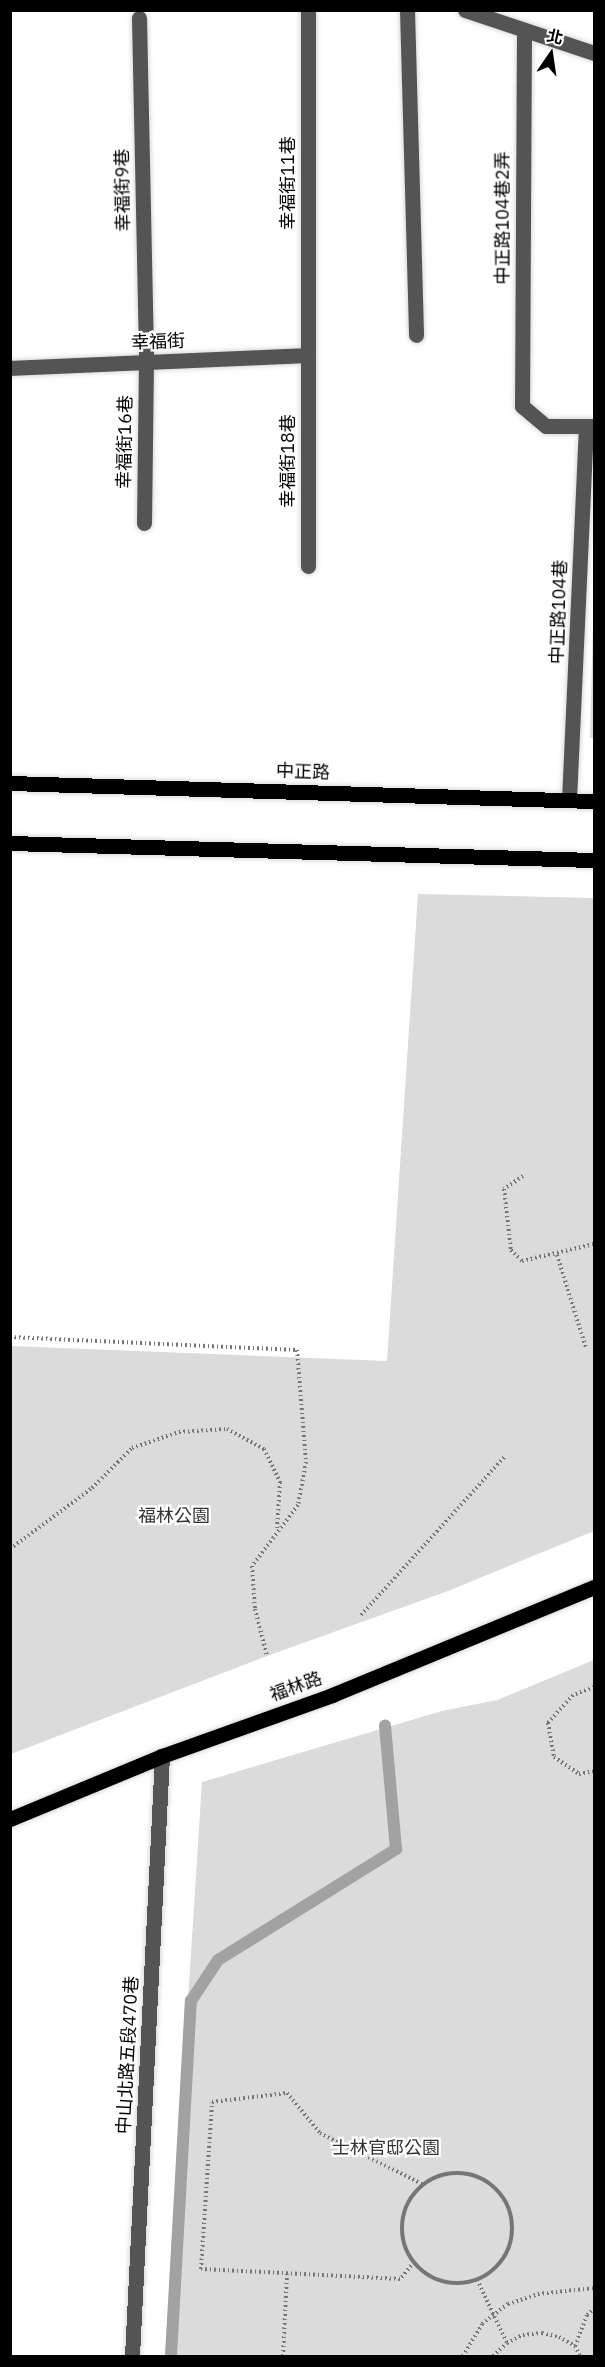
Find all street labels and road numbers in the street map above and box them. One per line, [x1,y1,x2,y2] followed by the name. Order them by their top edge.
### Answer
[277,136,299,230] street label: 幸福街11巷
[111,148,135,232] street label: 幸福街9巷
[492,151,514,285] street label: 中正路104巷2弄
[131,330,185,354] street label: 幸福街
[113,395,137,489] street label: 幸福街16巷
[277,414,299,508] street label: 幸福街18巷
[546,559,572,665] street label: 中正路104巷
[276,760,330,784] street label: 中正路
[267,1668,325,1706] street label: 福林路
[113,1975,143,2135] street label: 中山北路五段470巷

